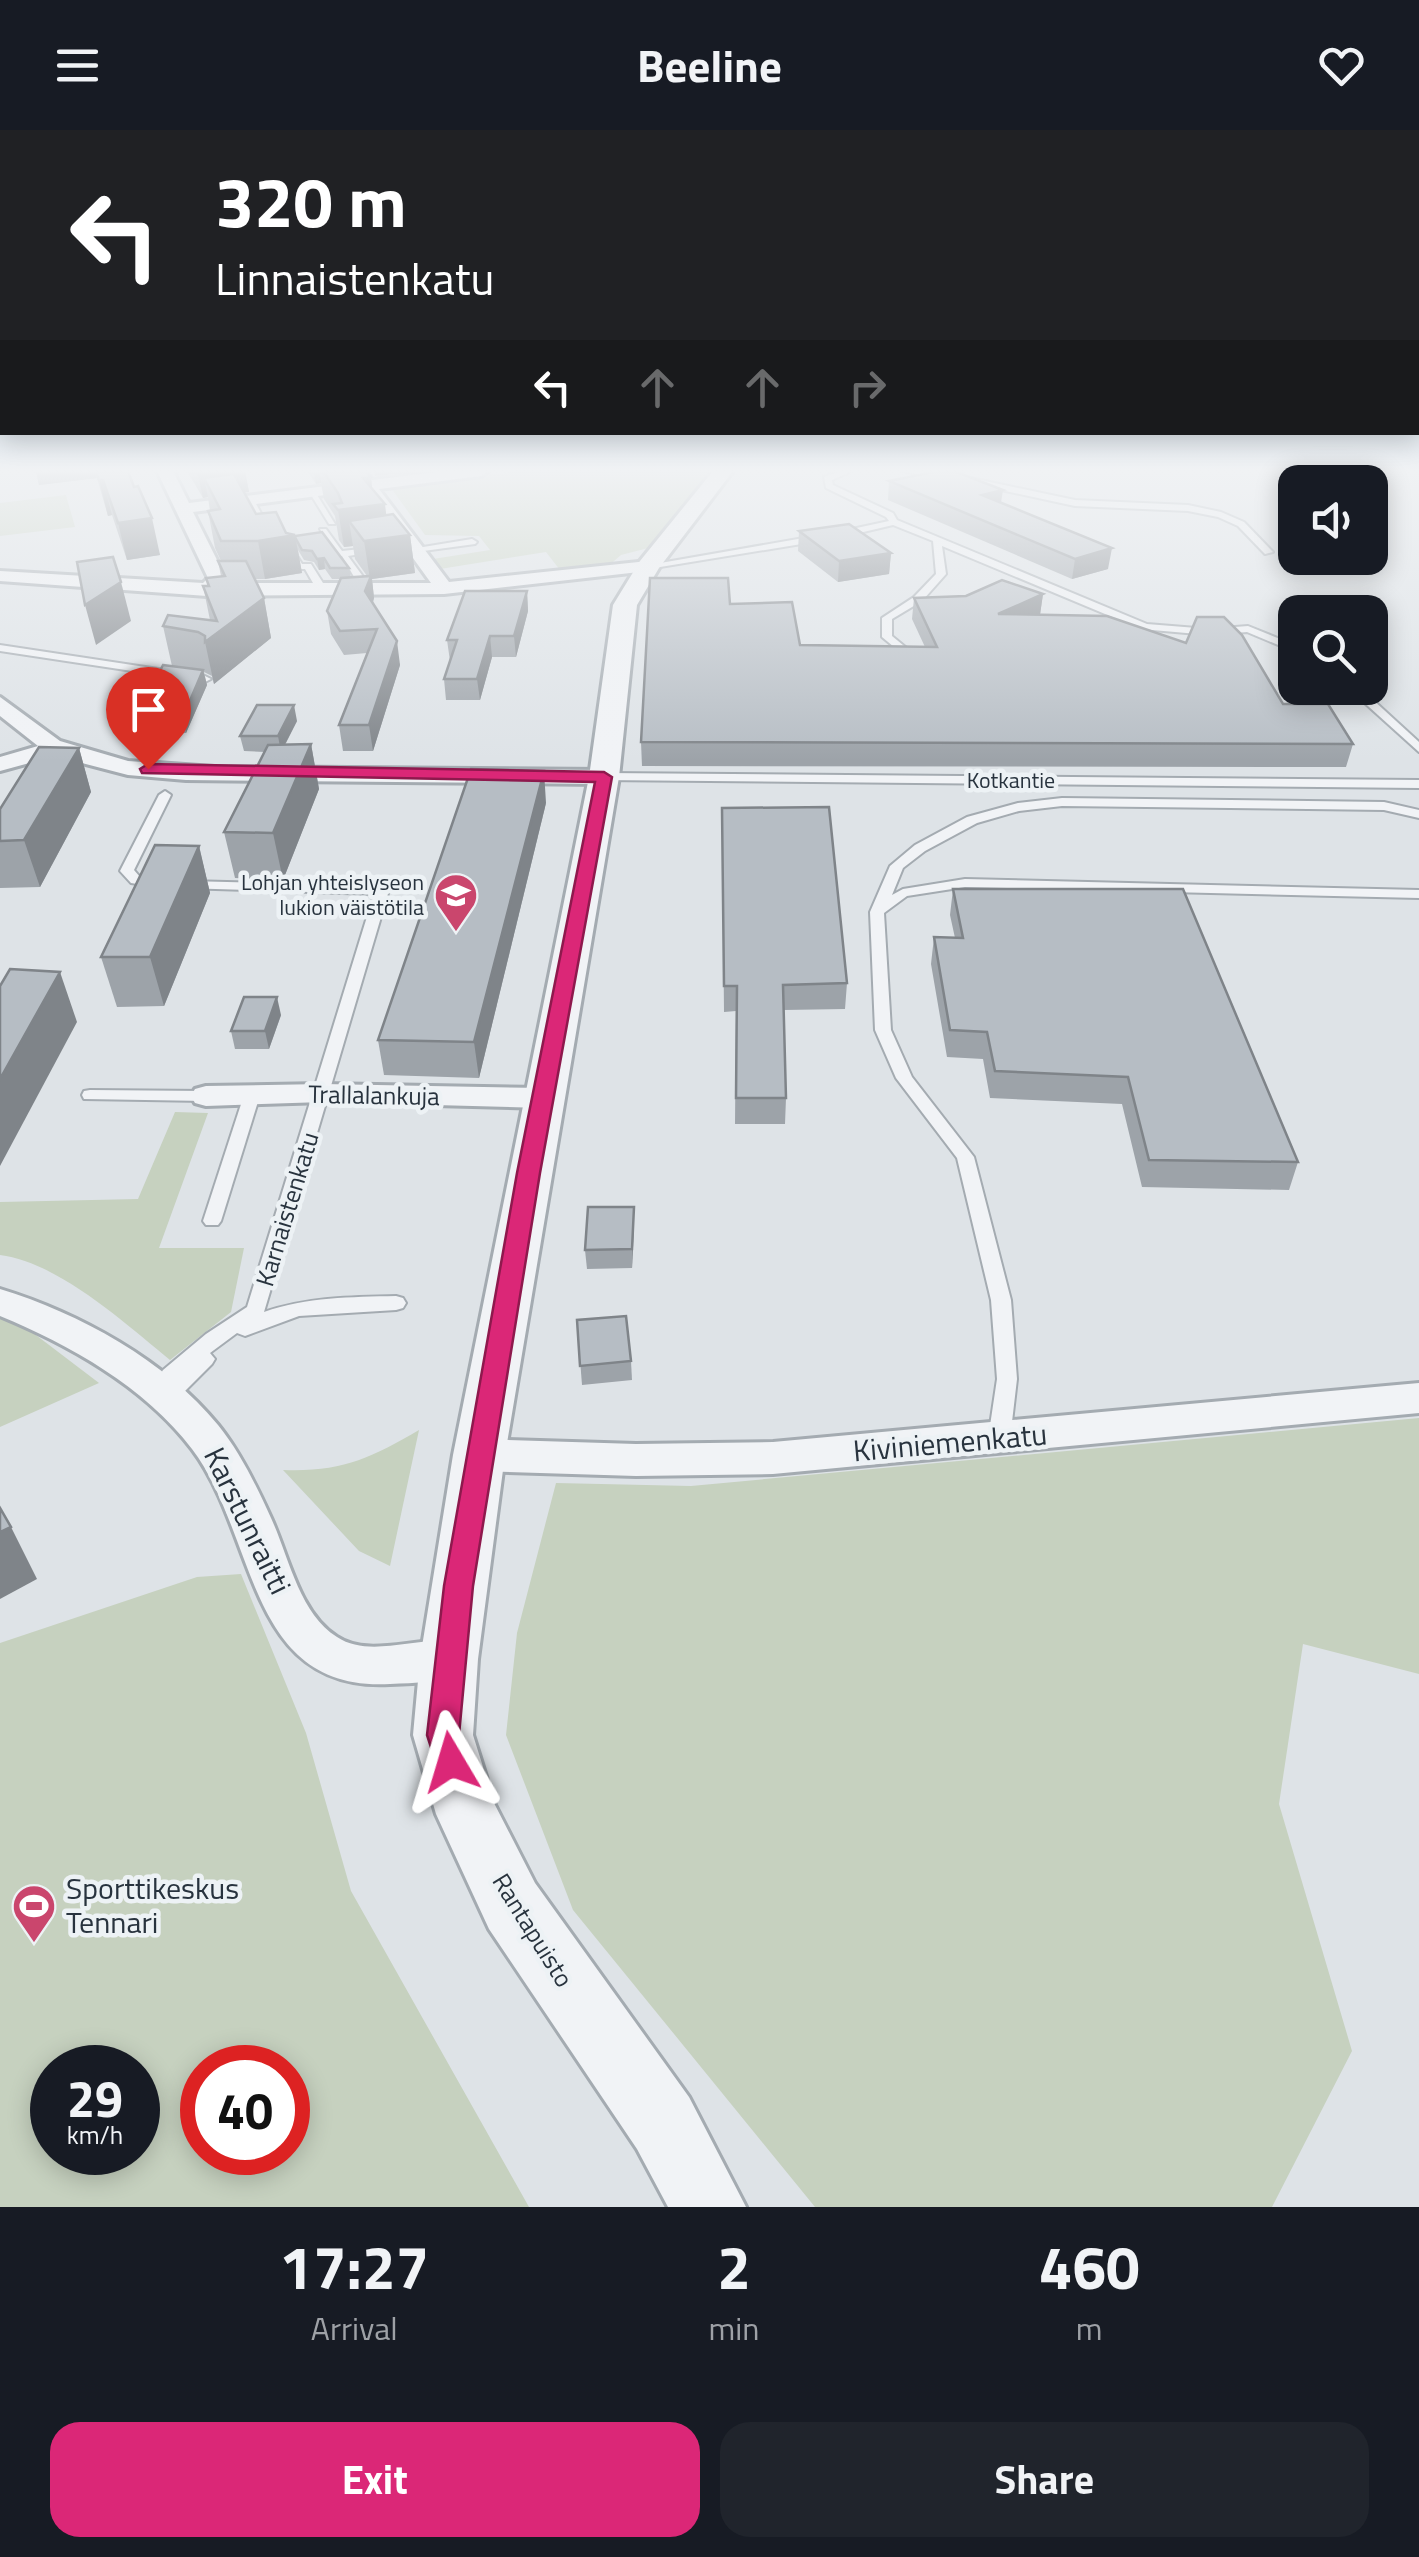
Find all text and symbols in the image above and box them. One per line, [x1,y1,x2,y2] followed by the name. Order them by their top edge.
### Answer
[637,31,782,99] text: Beeline
[50,38,105,93] icon: menu
[1314,38,1369,93] icon: heart
[215,148,407,254] text: 320 m
[50,170,180,300] icon: left
[215,244,494,312] text: Linnaistenkatu
[525,360,580,415] icon: left
[630,360,685,415] icon: ahead
[735,360,790,415] icon: ahead
[840,360,895,415] icon: right
[1278,465,1388,705] map controls
[1278,465,1388,575] button: sound
[1278,595,1388,705] button: search
[106,667,191,770] pin
[121,682,176,737] icon: arrive
[967,763,1055,797] street label: Kotkantie
[241,865,424,924] place label: Lohjan yhteislyseon lukion väistötila
[433,872,479,933] school or university icon: Lohjan yhteislyseon lukion väistötila
[308,1075,440,1115] street label: Trallalankuja
[245,1127,329,1291] street label: Karnaistenkatu
[851,1411,1049,1473] street label: Kiviniemenkatu
[192,1439,303,1602] street label: Karstunraitti
[399,1710,503,1814] position arrow
[66,1865,239,1945] place label: Sporttikeskus Tennari
[483,1866,583,1994] street label: Rantapuisto
[11,1883,57,1944] sports icon: Sporttikeskus Tennari
[180,2045,310,2175] speed limit sign: 40
[67,2060,123,2136] text: 29
[67,2116,123,2154] text: km/h
[279,2221,429,2312] text: 17:27
[717,2221,751,2312] text: 2
[1039,2221,1140,2312] text: 460
[311,2304,398,2352] text: Arrival
[708,2304,759,2352] text: min
[1076,2304,1103,2352] text: m
[50,2422,700,2537] button: Exit
[720,2422,1369,2537] button: Share

